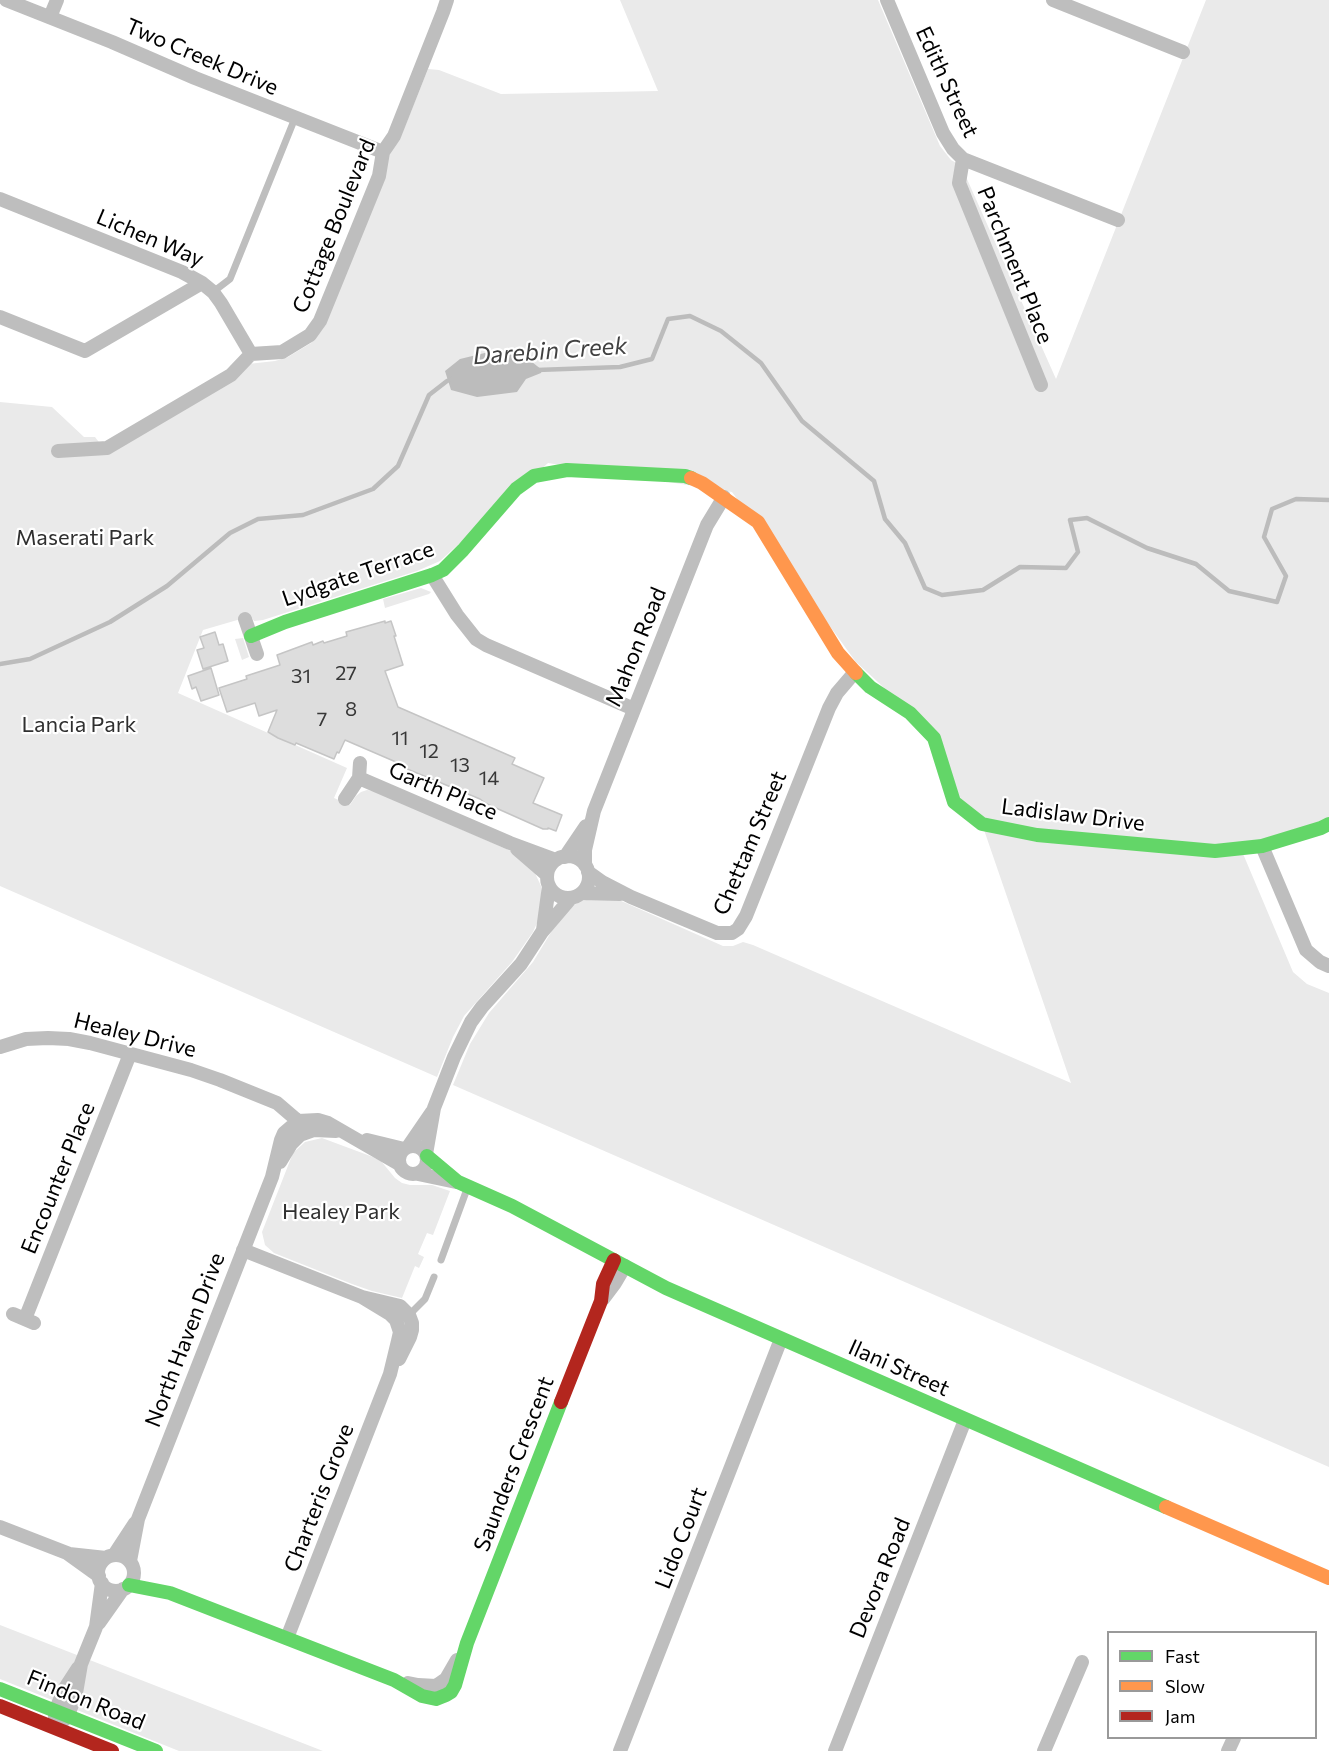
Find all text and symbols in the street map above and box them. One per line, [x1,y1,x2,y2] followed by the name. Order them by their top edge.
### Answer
[122,13,282,101] street label: Two Creek Drive
[910,22,984,142] street label: Edith Street
[287,135,381,317] street label: Cottage Boulevard
[971,183,1059,347] street label: Parchment Place
[92,204,208,272] street label: Lichen Way
[472,331,628,371] water label: Darebin Creek
[16,525,154,551] park label: Maserati Park
[278,536,438,612] street label: Lydgate Terrace
[600,584,672,710] street label: Mahon Road
[335,661,357,685] house number: 27
[291,664,311,688] house number: 31
[345,697,357,721] house number: 8
[317,707,327,731] house number: 7
[22,712,136,738] park label: Lancia Park
[391,726,409,750] house number: 11
[419,739,439,763] house number: 12
[450,753,470,777] house number: 13
[385,756,501,826] street label: Garth Place
[479,766,499,790] house number: 14
[708,767,792,919] street label: Chettam Street
[1000,793,1146,837] street label: Ladislaw Drive
[71,1007,199,1063] street label: Healey Drive
[16,1098,100,1258] street label: Encounter Place
[282,1199,400,1225] park label: Healey Park
[140,1249,230,1431] street label: North Haven Drive
[844,1334,954,1402] street label: Ilani Street
[468,1373,560,1555] street label: Saunders Crescent
[279,1420,359,1576] street label: Charteris Grove
[650,1483,712,1593] street label: Lido Court
[844,1514,916,1642] street label: Devora Road
[1107,1631,1317,1739] legend
[1165,1645,1200,1667] text: Fast
[23,1664,149,1736] street label: Findon Road
[1165,1675,1205,1697] text: Slow
[1165,1705,1195,1727] text: Jam

